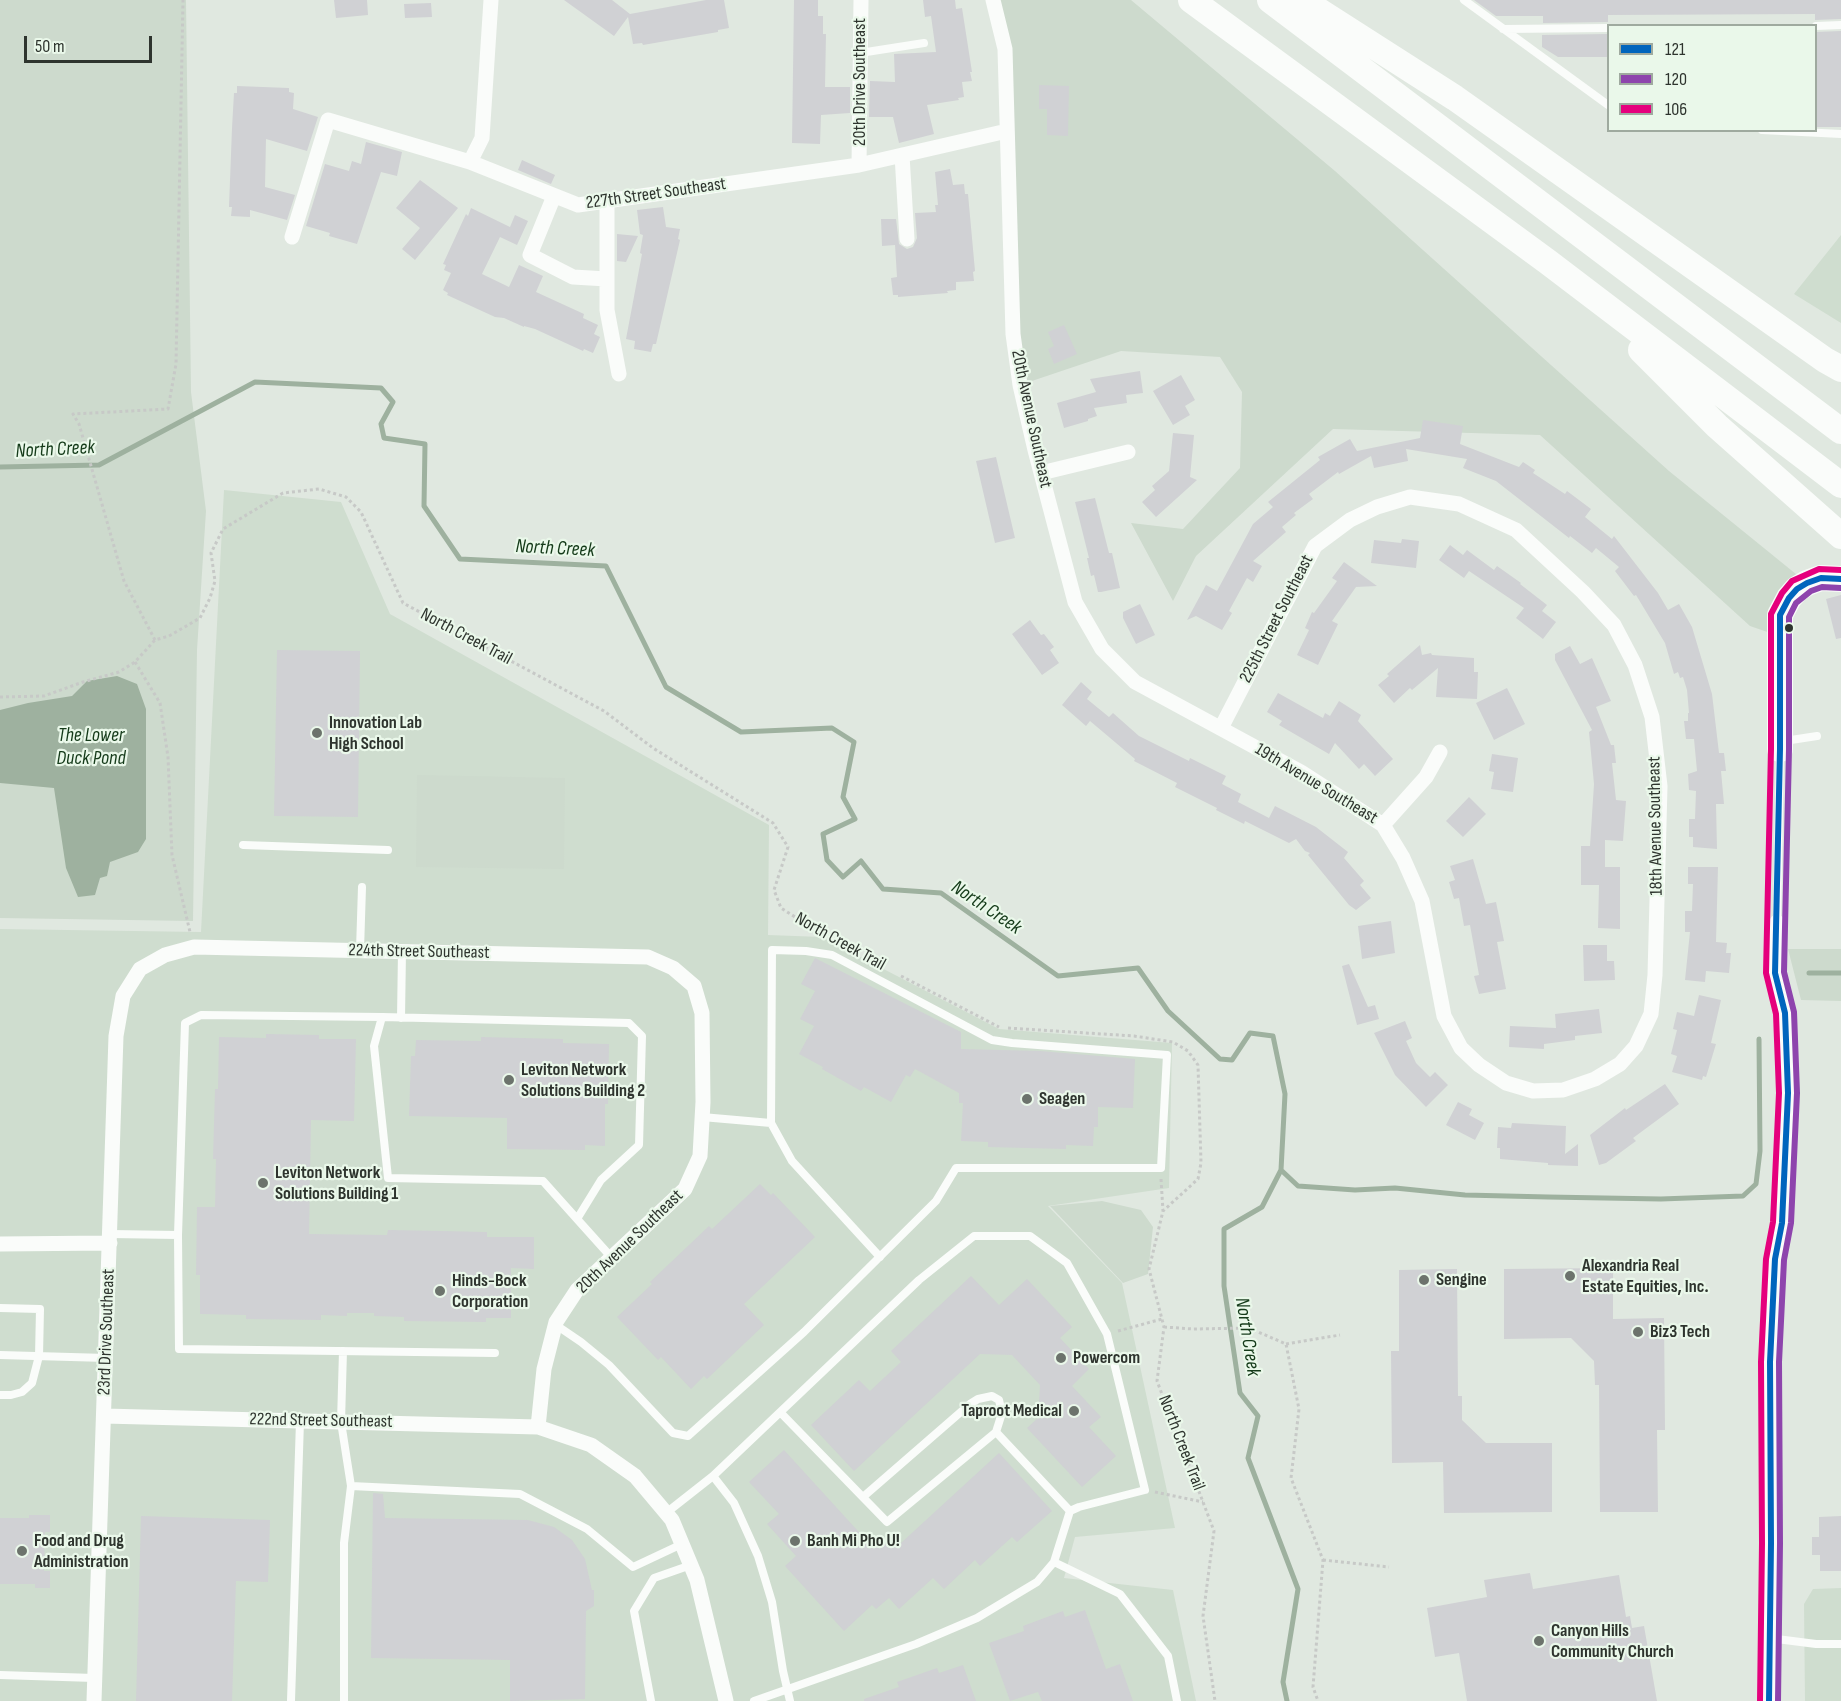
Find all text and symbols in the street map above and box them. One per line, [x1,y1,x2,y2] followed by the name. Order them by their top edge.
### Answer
[849,18,871,146] street label: 20th Drive Southeast
[27,24,154,62] scale bar
[1607,24,1817,132] legend
[35,36,65,57] text: 50 m
[1665,39,1685,60] text: 121
[1665,69,1687,90] text: 120
[1665,99,1687,120] text: 106
[585,173,727,215] street label: 227th Street Southeast
[1006,348,1056,490] street label: 20th Avenue Southeast
[15,436,95,464] water label: North Creek
[515,535,595,563] water label: North Creek
[1235,551,1319,687] street label: 225th Street Southeast
[417,604,515,670] street label: North Creek Trail
[1783,622,1795,634] unlabelled marker
[329,712,422,754] place label: Innovation Lab High School
[56,724,126,771] water label: The Lower Duck Pond
[310,726,324,740] marker: Innovation Lab High School
[1251,739,1381,829] street label: 19th Avenue Southeast
[1644,756,1668,896] street label: 18th Avenue Southeast
[946,876,1026,940] water label: North Creek
[791,908,889,976] street label: North Creek Trail
[348,940,490,964] street label: 224th Street Southeast
[521,1059,645,1102] place label: Leviton Network Solutions Building 2
[502,1073,516,1087] marker: Leviton Network Solutions Building 2
[1039,1088,1085,1110] place label: Seagen
[1020,1092,1034,1106] marker: Seagen
[275,1162,398,1204] place label: Leviton Network Solutions Building 1
[256,1176,270,1190] marker: Leviton Network Solutions Building 1
[572,1185,688,1299] street label: 20th Avenue Southeast
[1582,1255,1709,1298] place label: Alexandria Real Estate Equities, Inc.
[94,1268,120,1396] street label: 23rd Drive Southeast
[1436,1269,1487,1291] place label: Sengine
[1563,1269,1577,1283] marker: Alexandria Real Estate Equities, Inc.
[452,1270,528,1312] place label: Hinds-Bock Corporation
[1417,1273,1431,1287] marker: Sengine
[433,1284,447,1298] marker: Hinds-Bock Corporation
[1229,1296,1265,1378] water label: North Creek
[1650,1321,1710,1343] place label: Biz3 Tech
[1631,1325,1645,1339] marker: Biz3 Tech
[1073,1347,1140,1369] place label: Powercom
[1054,1351,1068,1365] marker: Powercom
[1153,1392,1209,1494] street label: North Creek Trail
[961,1400,1062,1422] place label: Taproot Medical
[1067,1404,1081,1418] marker: Taproot Medical
[249,1409,393,1433] street label: 222nd Street Southeast
[34,1530,128,1572] place label: Food and Drug Administration
[807,1530,900,1552] place label: Banh Mi Pho U!
[788,1534,802,1548] marker: Banh Mi Pho U!
[15,1544,29,1558] marker: Food and Drug Administration
[1551,1620,1674,1662] place label: Canyon Hills Community Church
[1532,1634,1546,1648] marker: Canyon Hills Community Church

